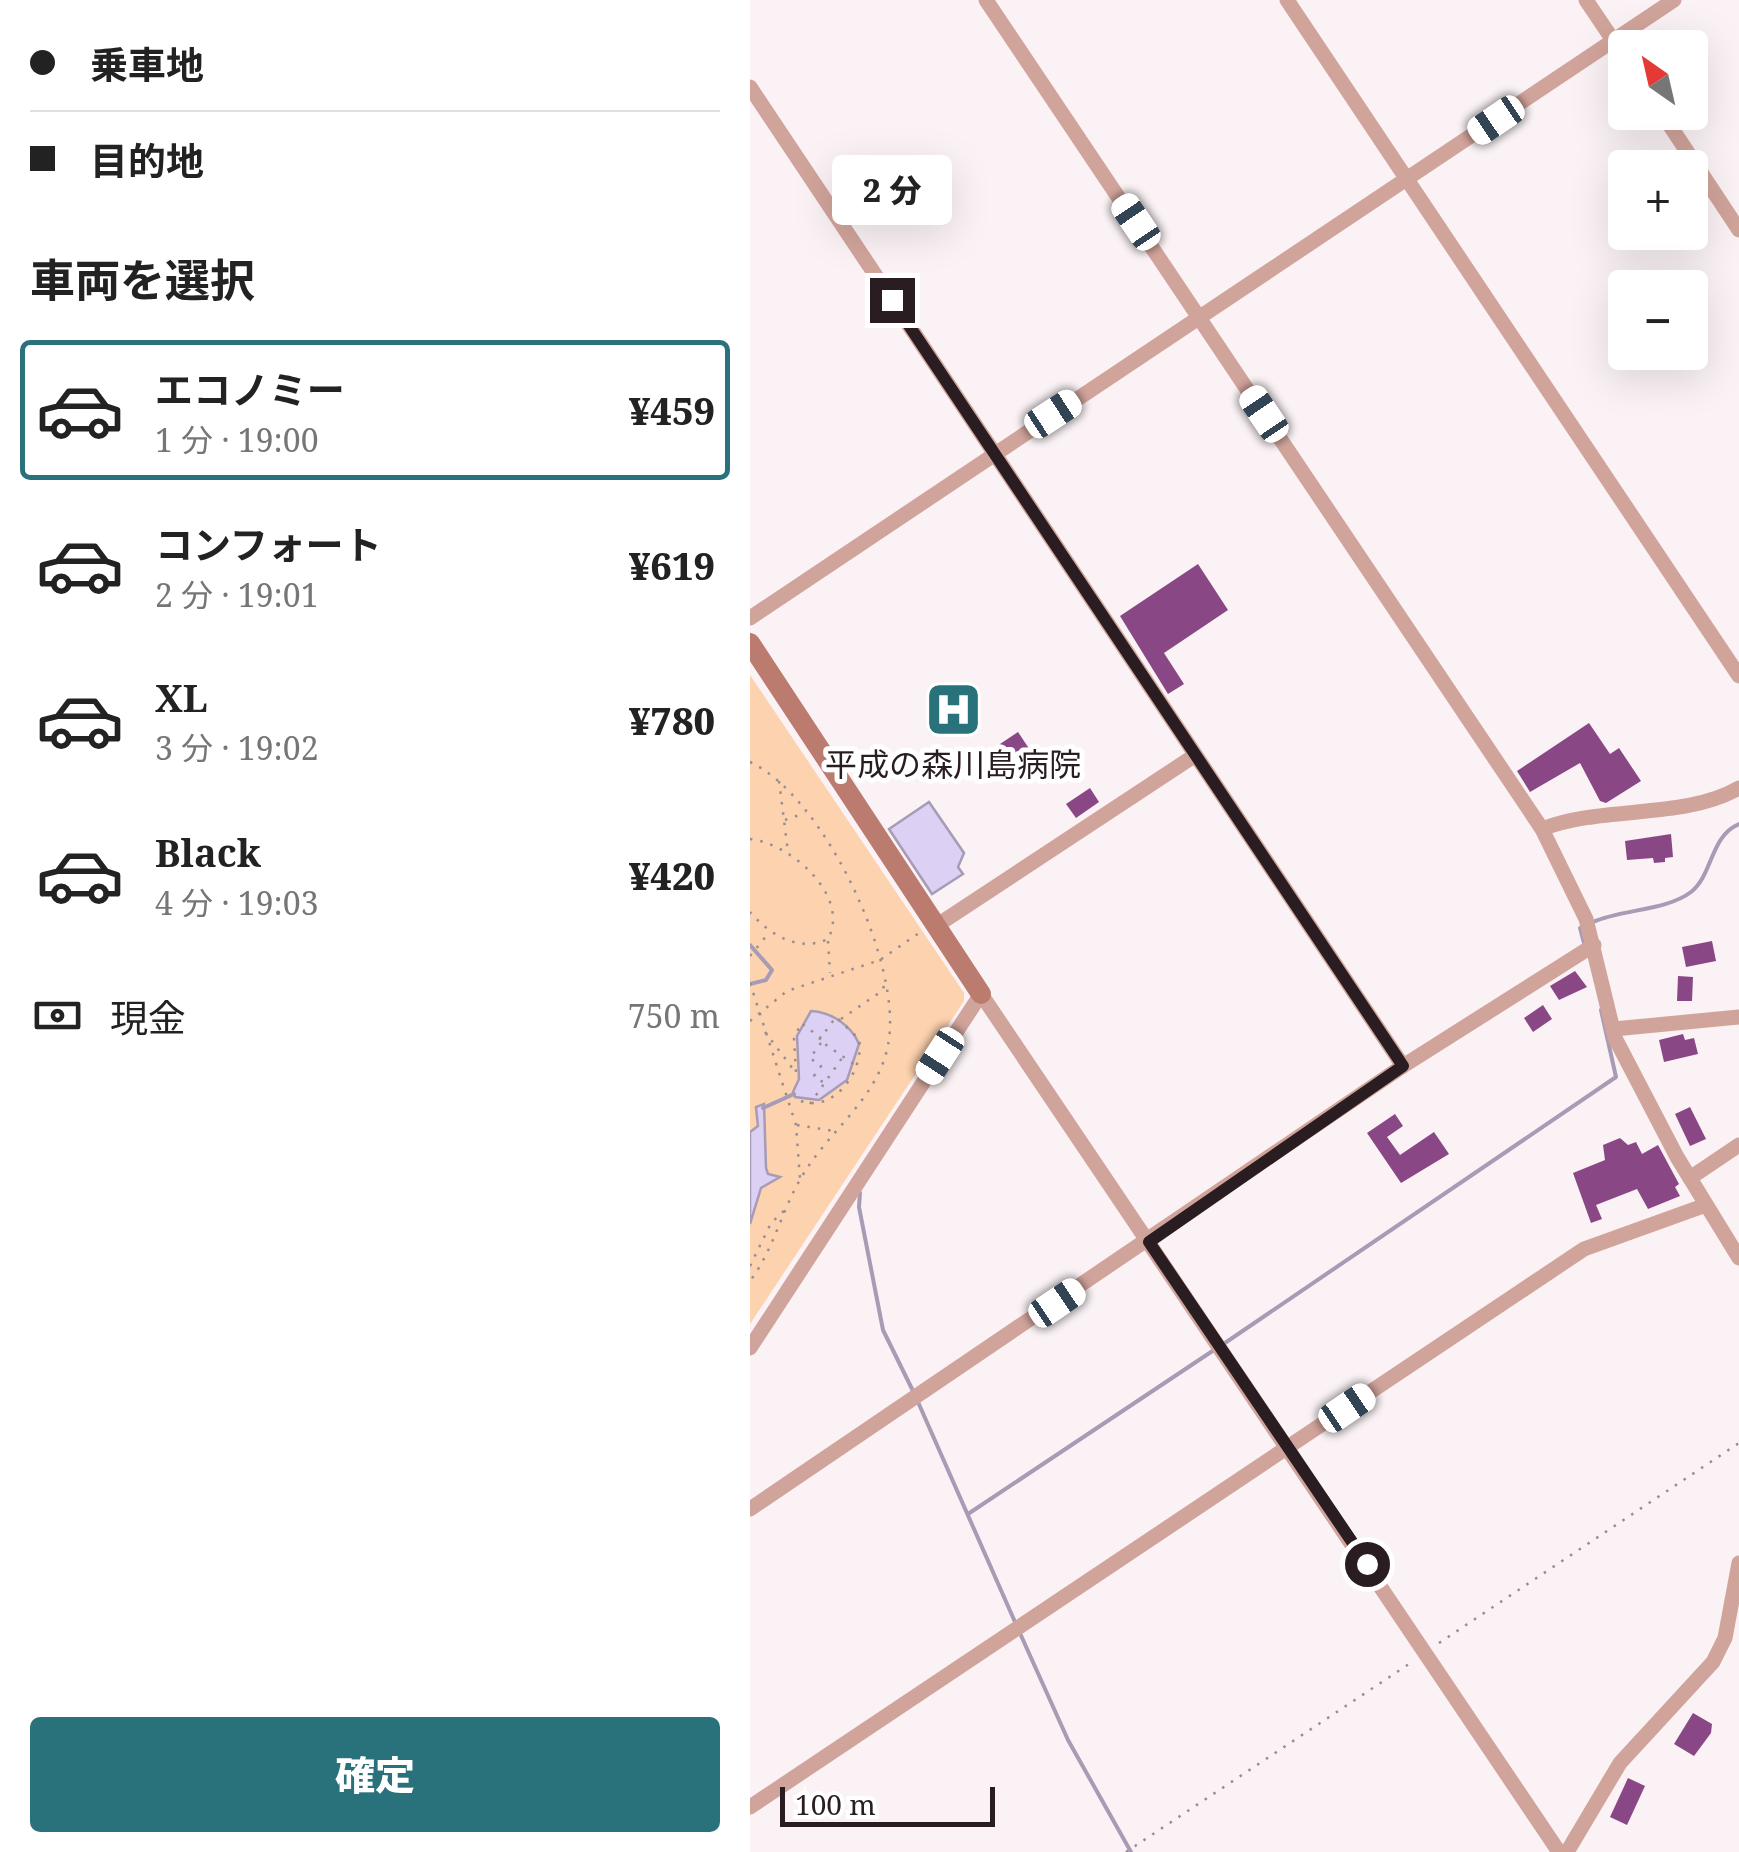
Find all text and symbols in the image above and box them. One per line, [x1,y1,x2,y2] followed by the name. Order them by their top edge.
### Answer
[1608,30,1708,130] north arrow
[1608,30,1708,370] map controls
[90,38,204,90] text: 乗車地
[1463,91,1529,149] car
[90,134,204,186] text: 目的地
[1608,150,1708,250] button: +
[832,155,952,225] callout: 2 分
[863,168,921,211] text: 2 分
[1107,189,1165,255] car
[30,249,255,310] text: 車両を選択
[1608,270,1708,370] button: −
[870,278,915,323] route end
[155,363,345,415] text: エコノミー
[35,365,125,455] icon: car
[1235,381,1293,447] car
[629,384,715,436] text: ¥459
[1020,385,1086,443] car
[155,418,319,461] text: 1 分 · 19:00
[155,518,382,570] text: コンフォート
[35,520,125,610] icon: car
[629,539,715,591] text: ¥619
[155,573,319,616] text: 2 分 · 19:01
[155,671,208,723] text: XL
[35,675,125,765] icon: car
[923,679,983,739] hospital icon: 平成の森川島病院
[629,694,715,746] text: ¥780
[155,726,319,769] text: 3 分 · 19:02
[825,742,1081,785] place label: 平成の森川島病院
[155,826,261,878] text: Black
[35,830,125,920] icon: car
[629,849,715,901] text: ¥420
[155,881,319,924] text: 4 分 · 19:03
[30,988,85,1043] icon: cash
[110,991,186,1043] text: 現金
[628,994,720,1037] text: 750 m
[911,1023,969,1089] car
[1024,1274,1090,1332] car
[1314,1379,1380,1437] car
[1345,1542,1390,1587] route start
[30,1717,720,1832] button: 確定
[780,1782,995,1826] scale bar
[795,1785,876,1823] text: 100 m

